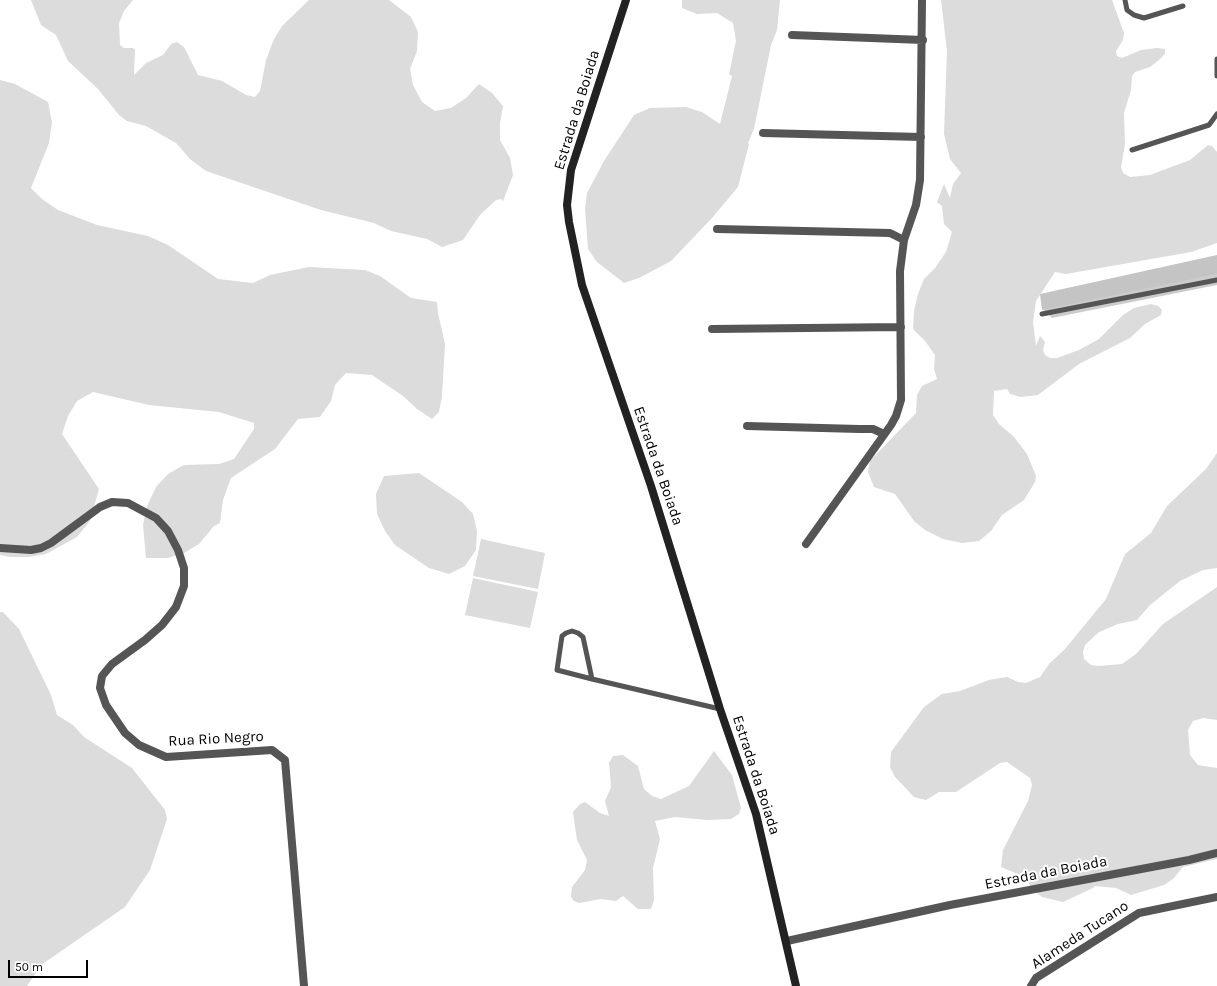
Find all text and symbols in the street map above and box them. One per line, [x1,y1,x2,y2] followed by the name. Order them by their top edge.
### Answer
[550,48,604,172] street label: Estrada da Boiada
[629,404,687,528] street label: Estrada da Boiada
[728,713,784,837] street label: Estrada da Boiada
[168,728,264,750] street label: Rua Rio Negro
[983,852,1109,894] street label: Estrada da Boiada
[1028,897,1132,973] street label: Alameda Tucano
[10,952,90,978] scale bar
[15,960,43,974] text: 50 m

